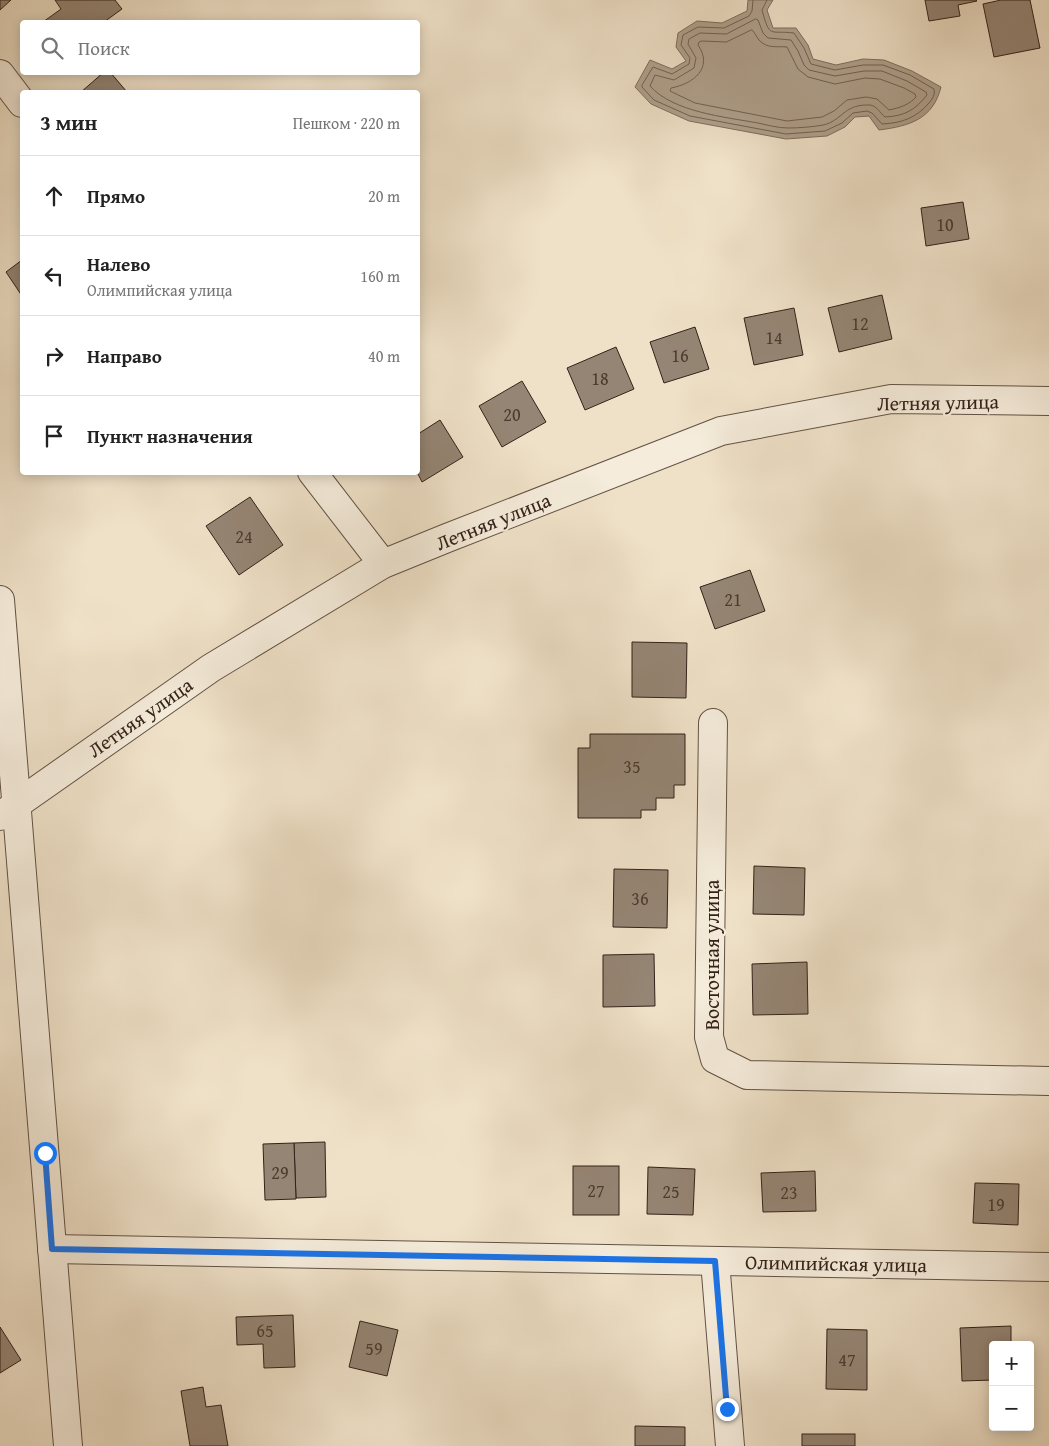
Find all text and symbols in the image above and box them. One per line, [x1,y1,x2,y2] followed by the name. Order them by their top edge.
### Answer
[20,20,420,75] search box
[38,34,66,62] icon: search
[78,34,130,62] text: Поиск
[40,107,97,138] text: 3 мин
[293,111,400,135] text: Пешком · 220 m
[40,182,68,210] icon: ahead
[87,182,145,210] text: Прямо
[368,184,400,208] text: 20 m
[936,211,954,238] house number: 10
[87,250,150,278] text: Налево
[40,262,68,290] icon: left
[360,264,400,288] text: 160 m
[87,278,232,302] text: Олимпийская улица
[851,310,869,337] house number: 12
[765,324,783,351] house number: 14
[40,342,68,370] icon: right
[87,342,162,370] text: Направо
[671,342,689,369] house number: 16
[368,344,400,368] text: 40 m
[591,365,609,392] house number: 18
[877,386,1000,418] street label: Летняя улица
[503,401,521,428] house number: 20
[40,422,68,450] icon: arrive
[87,422,253,450] text: Пункт назначения
[431,485,555,557] street label: Летняя улица
[235,523,253,550] house number: 24
[724,586,742,613] house number: 21
[82,670,199,764] street label: Летняя улица
[623,753,641,780] house number: 35
[697,879,726,1030] street label: Восточная улица
[631,885,649,912] house number: 36
[34,1142,57,1165] route start
[271,1159,289,1186] house number: 29
[587,1177,605,1204] house number: 27
[662,1178,680,1205] house number: 25
[780,1179,798,1206] house number: 23
[987,1191,1005,1218] house number: 19
[745,1247,928,1279] street label: Олимпийская улица
[256,1317,274,1344] house number: 65
[365,1335,383,1362] house number: 59
[989,1341,1034,1431] map controls
[989,1341,1034,1386] button: +
[838,1346,856,1373] house number: 47
[989,1386,1034,1431] button: −
[716,1398,739,1421] route end

